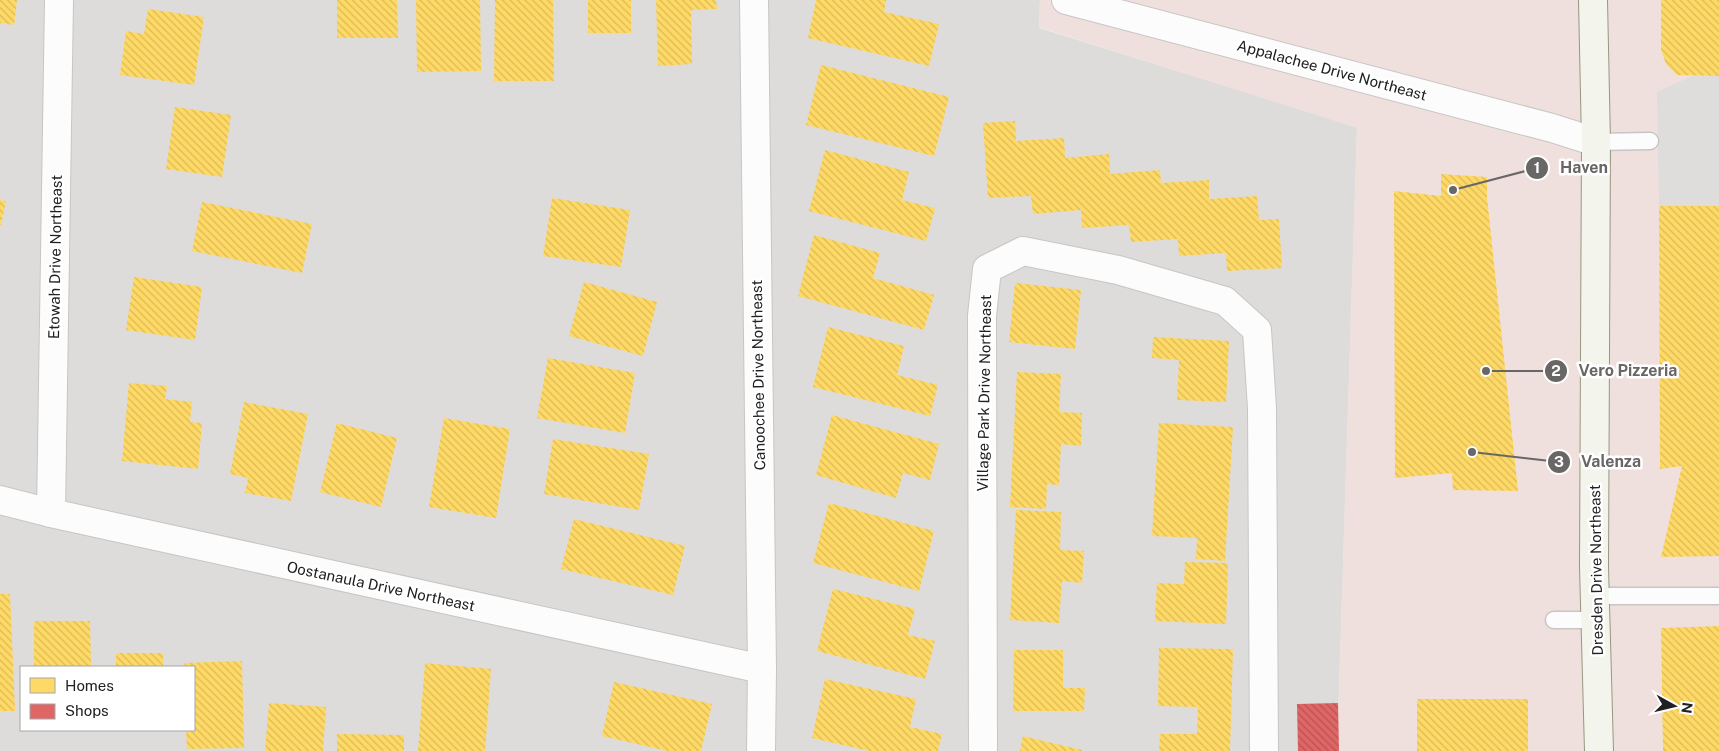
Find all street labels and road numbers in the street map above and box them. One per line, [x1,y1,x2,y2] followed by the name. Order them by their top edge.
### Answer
[1235,36,1429,104] street label: Appalachee Drive Northeast
[45,175,65,339] street label: Etowah Drive Northeast
[748,279,768,470] street label: Canoochee Drive Northeast
[974,294,994,492] street label: Village Park Drive Northeast
[1586,484,1606,656] street label: Dresden Drive Northeast
[285,558,477,614] street label: Oostanaula Drive Northeast

